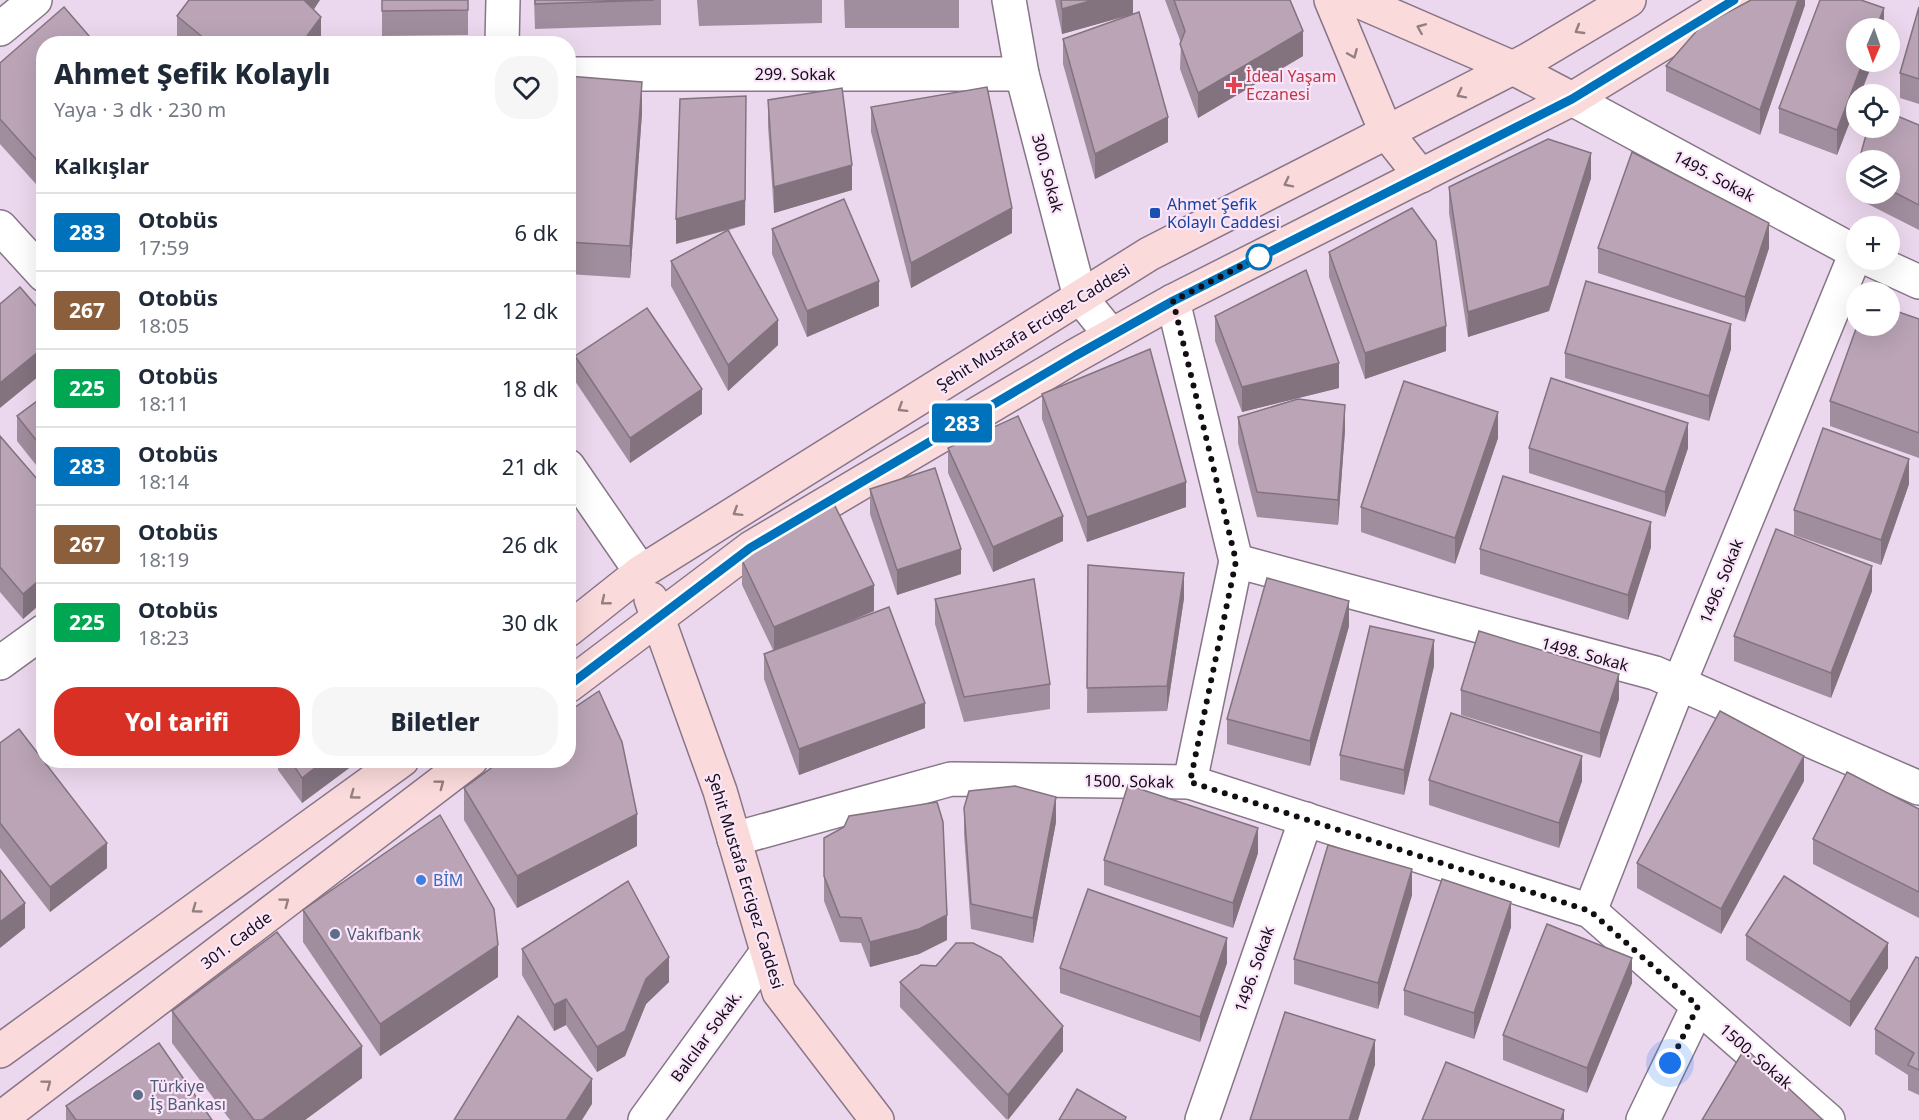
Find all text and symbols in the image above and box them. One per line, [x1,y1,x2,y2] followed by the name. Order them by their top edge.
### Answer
[1846,18,1900,72] north arrow
[1846,18,1900,336] map controls
[1416,23,1427,35] one-way arrow
[1575,23,1585,34] one-way arrow
[1346,48,1358,59] one-way arrow
[54,54,331,92] text: Ahmet Şefik Kolaylı
[495,56,558,119] button: heart
[755,63,836,85] street label: 299. Sokak
[1246,65,1336,105] place label: İdeal Yaşam Eczanesi
[1227,78,1241,92] marker: İdeal Yaşam Eczanesi
[1846,84,1900,138] button: locate
[1456,87,1467,99] one-way arrow
[54,96,226,123] text: Yaya · 3 dk · 230 m
[1027,131,1069,215] street label: 300. Sokak
[1669,145,1759,207] street label: 1495. Sokak
[54,150,149,180] text: Kalkışlar
[1846,150,1900,204] button: layers
[1283,176,1294,187] one-way arrow
[1167,193,1280,233] place label: Ahmet Şefik Kolaylı Caddesi
[138,204,218,234] text: Otobüs
[1148,206,1162,220] marker: Ahmet Şefik Kolaylı Caddesi
[1846,216,1900,270] button: +
[514,217,558,247] text: 6 dk
[69,218,105,246] text: 283
[138,234,189,261] text: 17:59
[1246,244,1272,270] unlabelled marker
[932,258,1134,396] street label: Şehit Mustafa Ercigez Caddesi
[138,282,218,312] text: Otobüs
[1846,282,1900,336] button: −
[502,295,558,325] text: 12 dk
[69,296,105,324] text: 267
[138,312,189,339] text: 18:05
[138,360,218,390] text: Otobüs
[502,373,558,403] text: 18 dk
[69,374,105,402] text: 225
[138,390,189,417] text: 18:11
[898,401,908,413] one-way arrow
[928,404,996,442] line badge: 283
[944,409,980,437] text: 283
[138,438,218,468] text: Otobüs
[502,451,558,481] text: 21 dk
[69,452,105,480] text: 283
[138,468,189,495] text: 18:14
[733,505,744,516] one-way arrow
[138,516,218,546] text: Otobüs
[502,529,558,559] text: 26 dk
[69,530,105,558] text: 267
[1694,535,1748,627] street label: 1496. Sokak
[138,546,189,573] text: 18:19
[138,594,218,624] text: Otobüs
[601,594,612,605] one-way arrow
[502,607,558,637] text: 30 dk
[69,608,105,636] text: 225
[138,624,189,651] text: 18:23
[1539,632,1632,676] street label: 1498. Sokak
[54,687,300,756] button: Yol tarifi
[312,687,558,756] button: Biletler
[1084,769,1174,793] street label: 1500. Sokak
[703,771,789,991] street label: Şehit Mustafa Ercigez Caddesi
[434,780,445,791] one-way arrow
[350,788,361,799] one-way arrow
[433,869,463,891] place label: BİM
[414,873,428,887] marker: BİM
[279,899,290,910] one-way arrow
[192,902,203,913] one-way arrow
[196,906,276,974] street label: 301. Cadde
[347,923,421,945] place label: Vakıfbank
[1229,923,1279,1015] street label: 1496. Sokak
[328,927,342,941] marker: Vakıfbank
[665,986,747,1086] street label: Balcılar Sokak.
[1715,1018,1797,1094] street label: 1500. Sokak
[1655,1048,1685,1078] your location
[150,1075,226,1115] place label: Türkiye İş Bankası
[40,1080,51,1091] one-way arrow
[131,1088,145,1102] marker: Türkiye İş Bankası

